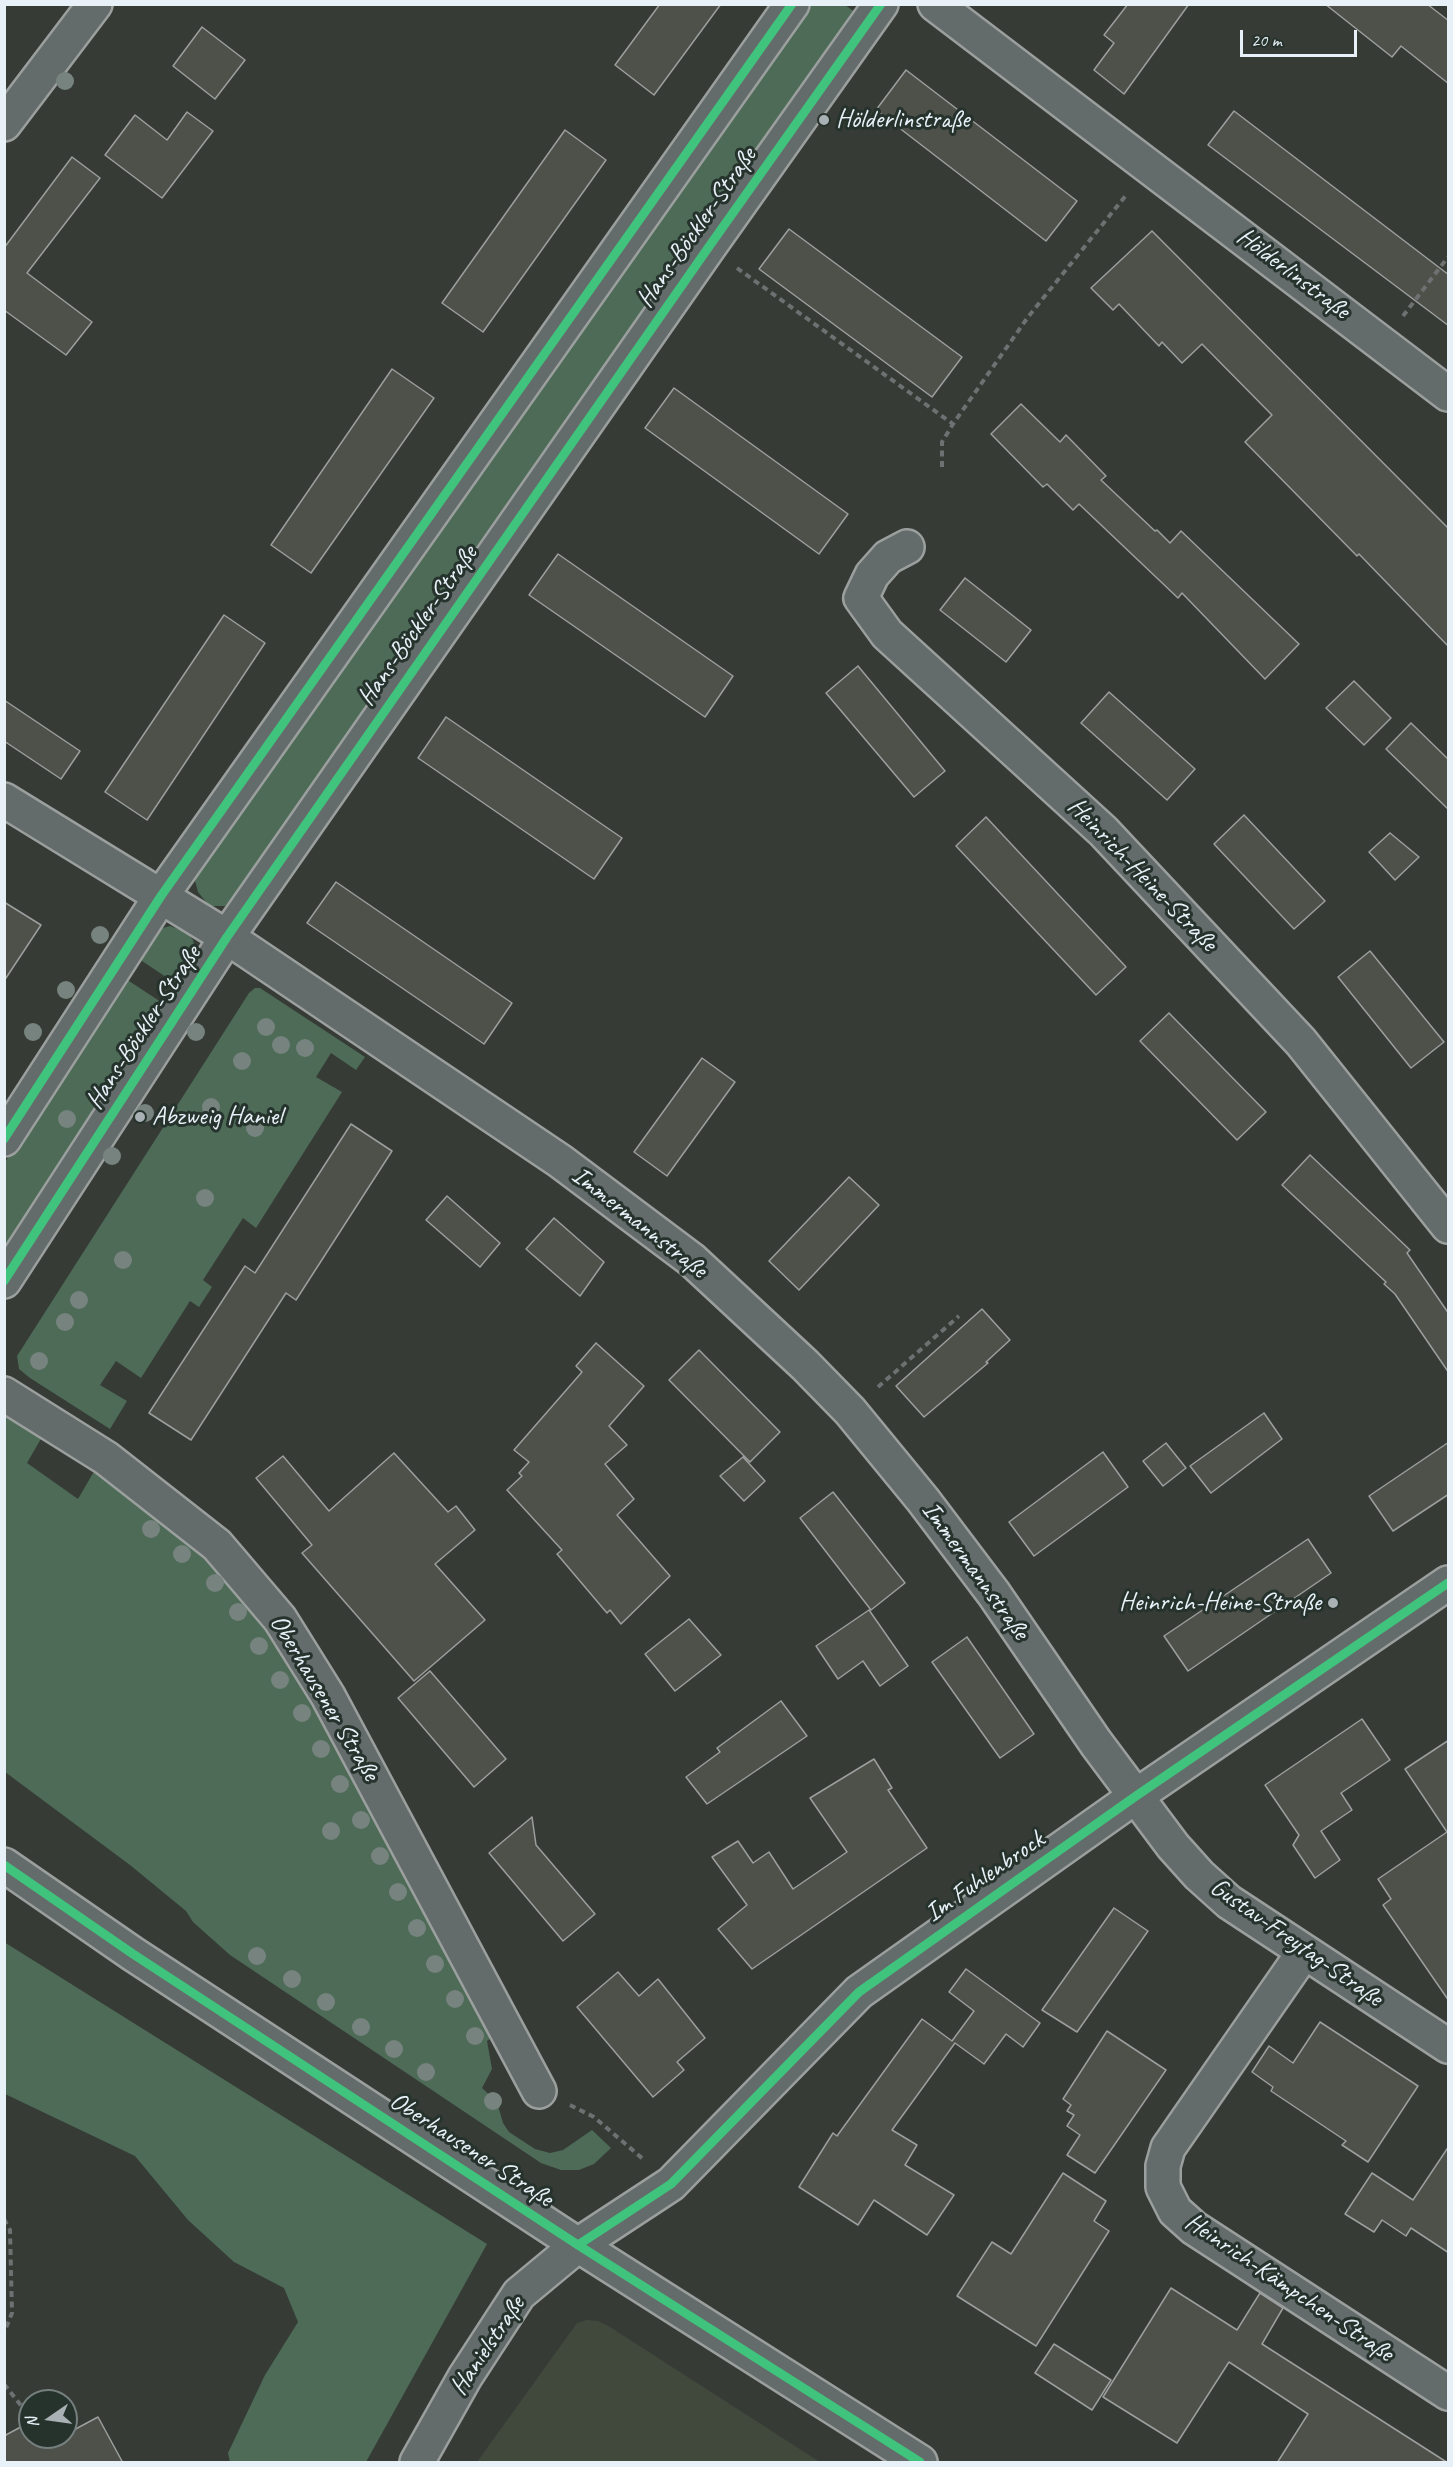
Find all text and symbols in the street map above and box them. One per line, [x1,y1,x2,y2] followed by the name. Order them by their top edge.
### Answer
[1243,18,1360,56] scale bar
[1251,29,1282,51] text: 20 m
[836,104,969,136] place label: Hölderlinstraße
[817,113,831,127] marker: Hölderlinstraße
[630,142,764,314] street label: Hans-Böckler-Straße
[1230,221,1356,327] street label: Hölderlinstraße
[351,540,485,712] street label: Hans-Böckler-Straße
[1061,792,1223,958] street label: Heinrich-Heine-Straße
[80,940,208,1116] street label: Hans-Böckler-Straße
[152,1101,282,1133] place label: Abzweig Haniel
[133,1110,147,1124] marker: Abzweig Haniel
[565,1160,713,1286] street label: Immermannstraße
[914,1496,1036,1646] street label: Immermannstraße
[1119,1587,1321,1619] place label: Heinrich-Heine-Straße
[1326,1596,1340,1610] marker: Heinrich-Heine-Straße
[262,1609,386,1787] street label: Oberhausener Straße
[920,1825,1050,1929] street label: Im Fuhlenbrock
[1204,1872,1388,2014] street label: Gustav-Freytag-Straße
[384,2086,558,2214] street label: Oberhausener Straße
[1179,2207,1399,2369] street label: Heinrich-Kämpchen-Straße
[444,2291,532,2401] street label: Hanielstraße
[18,2389,78,2449] north arrow
[22,2416,43,2430] text: N

